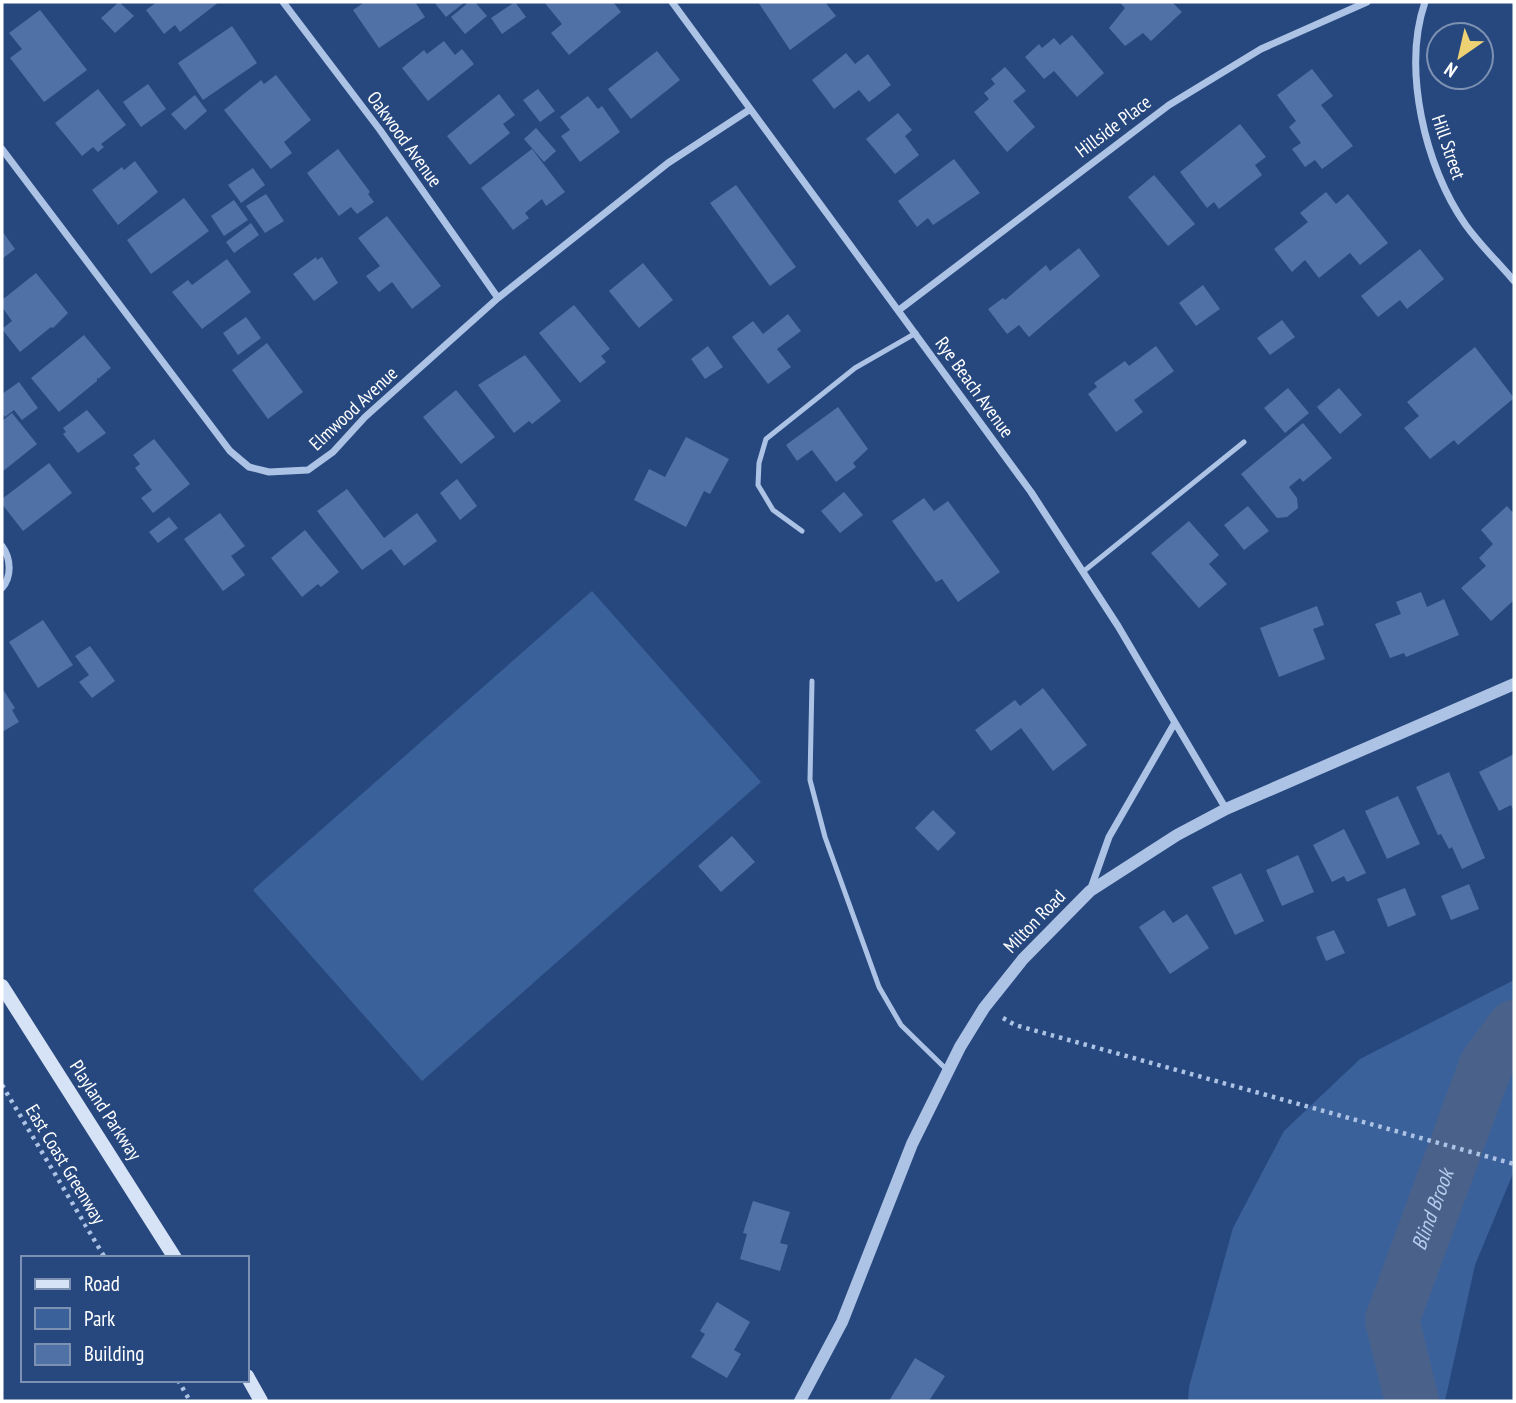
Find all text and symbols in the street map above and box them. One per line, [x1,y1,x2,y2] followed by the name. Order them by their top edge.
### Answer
[1425,21,1495,91] north arrow
[1440,57,1461,83] text: N
[362,86,448,192] street label: Oakwood Avenue
[1070,90,1156,162] street label: Hillside Place
[1427,112,1471,183] street label: Hill Street
[930,332,1020,442] street label: Rye Beach Avenue
[304,361,402,455] street label: Elmwood Avenue
[998,884,1070,958] street label: Milton Road
[65,1055,148,1165] street label: Playland Parkway
[21,1100,112,1229] street label: East Coast Greenway
[1405,1163,1460,1254] water label: Blind Brook
[21,1256,248,1382] legend
[84,1270,120,1297] text: Road
[84,1305,115,1332] text: Park
[84,1340,144,1367] text: Building

